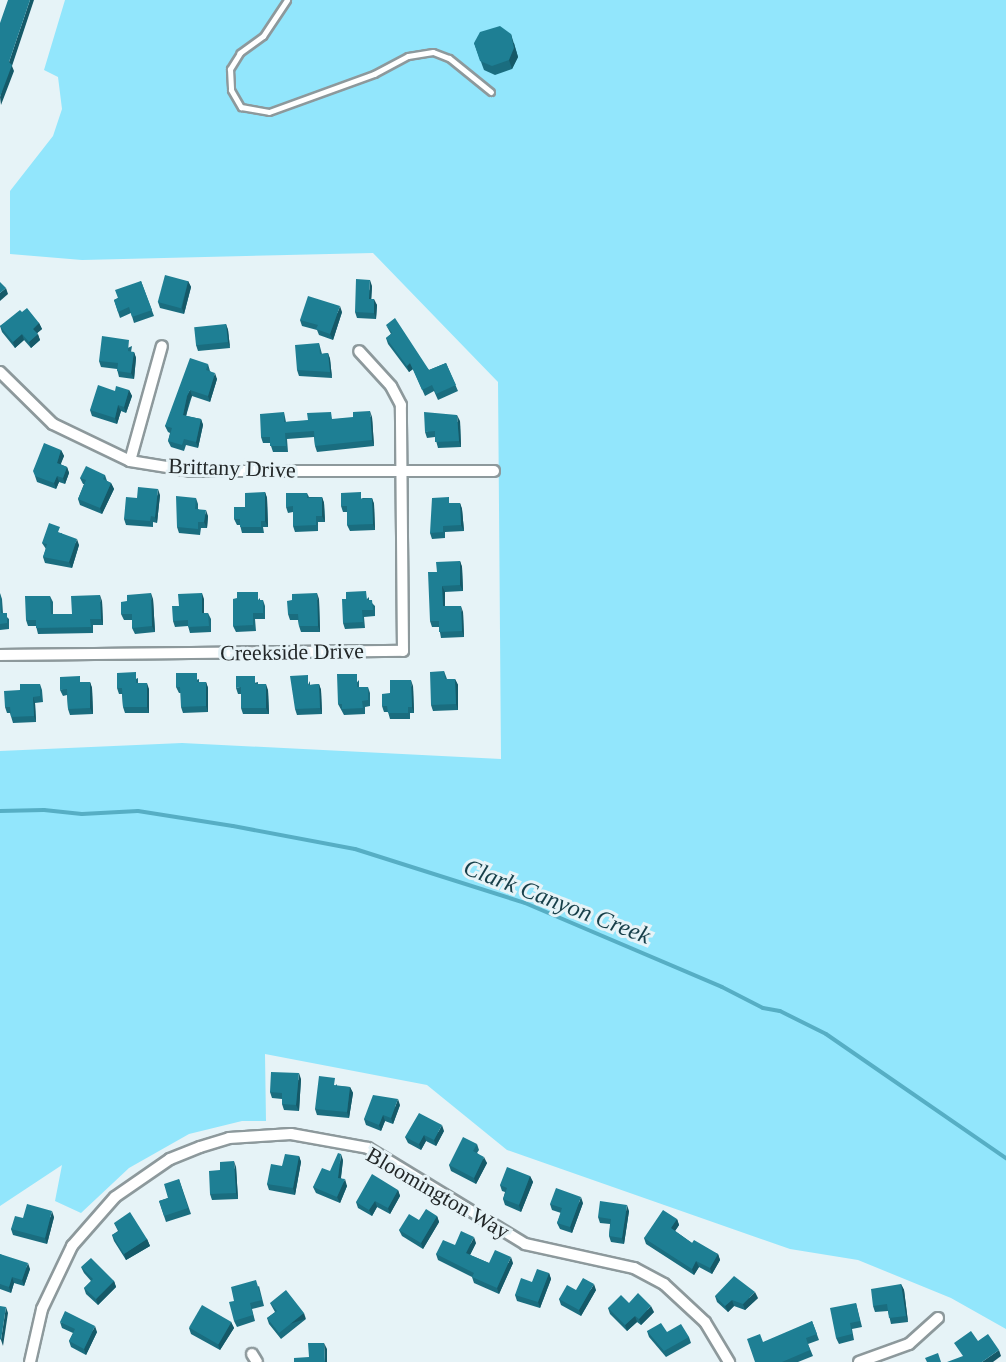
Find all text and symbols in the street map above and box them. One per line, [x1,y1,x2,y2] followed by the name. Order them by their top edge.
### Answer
[168,453,296,483] street label: Brittany Drive
[220,638,364,666] street label: Creekside Drive
[460,853,654,951] water label: Clark Canyon Creek
[362,1141,514,1245] street label: Bloomington Way

